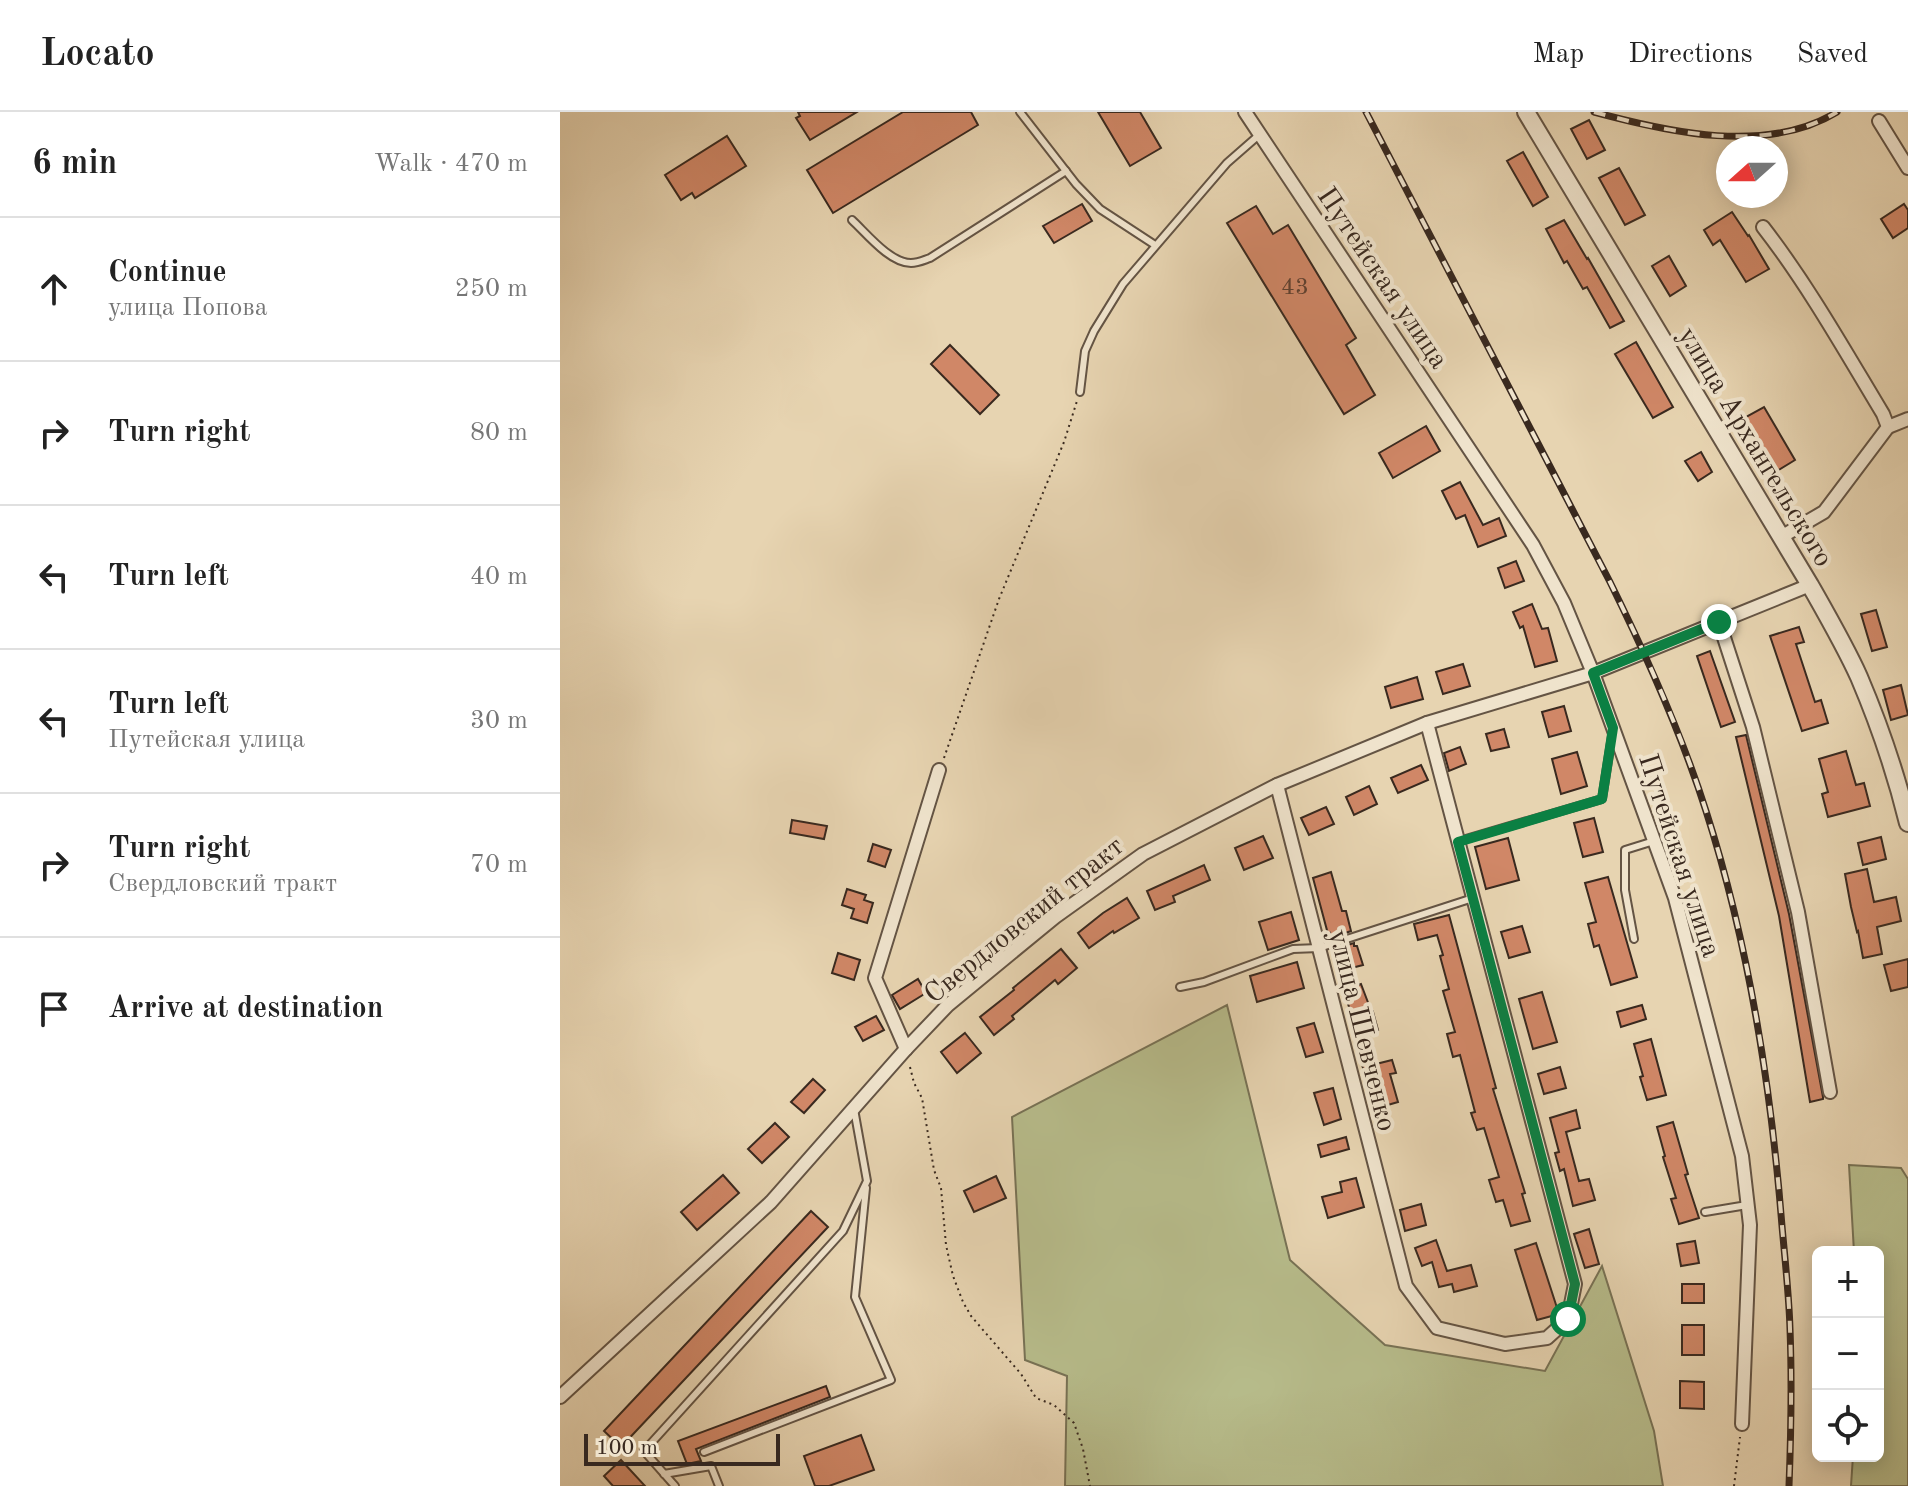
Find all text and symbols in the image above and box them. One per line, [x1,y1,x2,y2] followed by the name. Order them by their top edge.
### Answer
[40,36,155,74] text: Locato
[1532,41,1584,69] text: Map
[1628,41,1753,69] text: Directions
[1797,41,1868,69] text: Saved
[1716,136,1788,208] north arrow
[32,147,117,181] text: 6 min
[374,151,528,177] text: Walk · 470 m
[1311,183,1453,375] street label: Путейская улица
[108,258,227,288] text: Continue
[32,267,76,311] icon: ahead
[455,276,528,302] text: 250 m
[1281,276,1309,300] house number: 43
[108,295,268,321] text: улица Попова
[1672,323,1837,572] street label: улица Архангельского
[32,411,76,455] icon: right
[108,418,250,448] text: Turn right
[470,420,528,446] text: 80 m
[32,555,76,599] icon: left
[108,562,229,592] text: Turn left
[470,564,528,590] text: 40 m
[1701,604,1737,640] route end
[108,690,229,720] text: Turn left
[32,699,76,743] icon: left
[470,708,528,734] text: 30 m
[108,727,305,753] text: Путейская улица
[1632,751,1724,961] street label: Путейская улица
[920,833,1130,1010] street label: Свердловский тракт
[108,834,250,864] text: Turn right
[32,843,76,887] icon: right
[470,852,528,878] text: 70 m
[108,871,337,897] text: Свердловский тракт
[1322,927,1400,1134] street label: улица Шевченко
[32,987,76,1031] icon: arrive
[108,994,383,1024] text: Arrive at destination
[1812,1246,1884,1462] map controls
[1812,1246,1884,1318] button: +
[1550,1301,1586,1337] route start
[1812,1318,1884,1390] button: −
[1812,1390,1884,1462] button: locate
[584,1430,780,1466] scale bar
[596,1437,658,1459] text: 100 m

